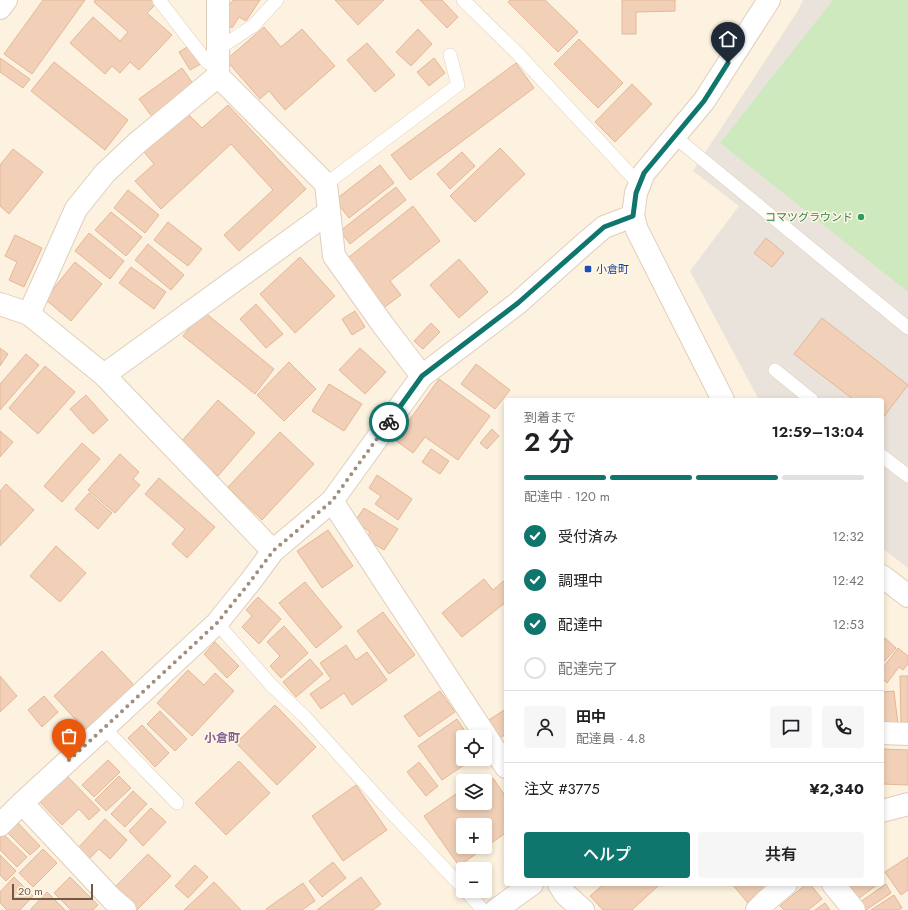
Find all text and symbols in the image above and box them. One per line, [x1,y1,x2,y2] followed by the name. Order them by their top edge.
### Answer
[711,22,745,63] pin
[717,28,739,50] icon: home
[765,209,853,225] place label: コマツグラウンド
[856,212,866,222] marker: コマツグラウンド
[596,261,629,277] place label: 小倉町
[583,264,593,274] marker: 小倉町
[369,402,409,442] courier
[524,408,576,427] text: 到着まで
[378,411,400,433] icon: bike
[771,421,864,443] text: 12:59–13:04
[524,423,574,461] text: 2 分
[524,487,610,506] text: 配達中 · 120 m
[524,525,546,547] icon: check
[558,526,618,548] text: 受付済み
[832,527,864,546] text: 12:32
[524,569,546,591] icon: check
[558,570,603,592] text: 調理中
[832,571,864,590] text: 12:42
[524,613,546,635] icon: check
[558,614,603,636] text: 配達中
[832,615,864,634] text: 12:53
[558,658,618,680] text: 配達完了
[524,706,566,748] button: person
[576,706,606,728] text: 田中
[770,706,812,748] button: chat
[822,706,864,748] button: phone
[52,719,86,760] pin
[58,725,80,747] icon: bag
[204,729,240,747] district label: 小倉町
[576,729,645,748] text: 配達員 · 4.8
[456,730,492,898] map controls
[456,730,492,766] button: locate
[456,774,492,810] button: layers
[524,778,600,800] text: 注文 #3775
[810,778,864,800] text: ¥2,340
[456,818,492,854] button: +
[524,832,690,878] button: ヘルプ
[698,832,864,878] button: 共有
[456,862,492,898] button: −
[12,882,93,901] scale bar
[18,883,43,899] text: 20 m

